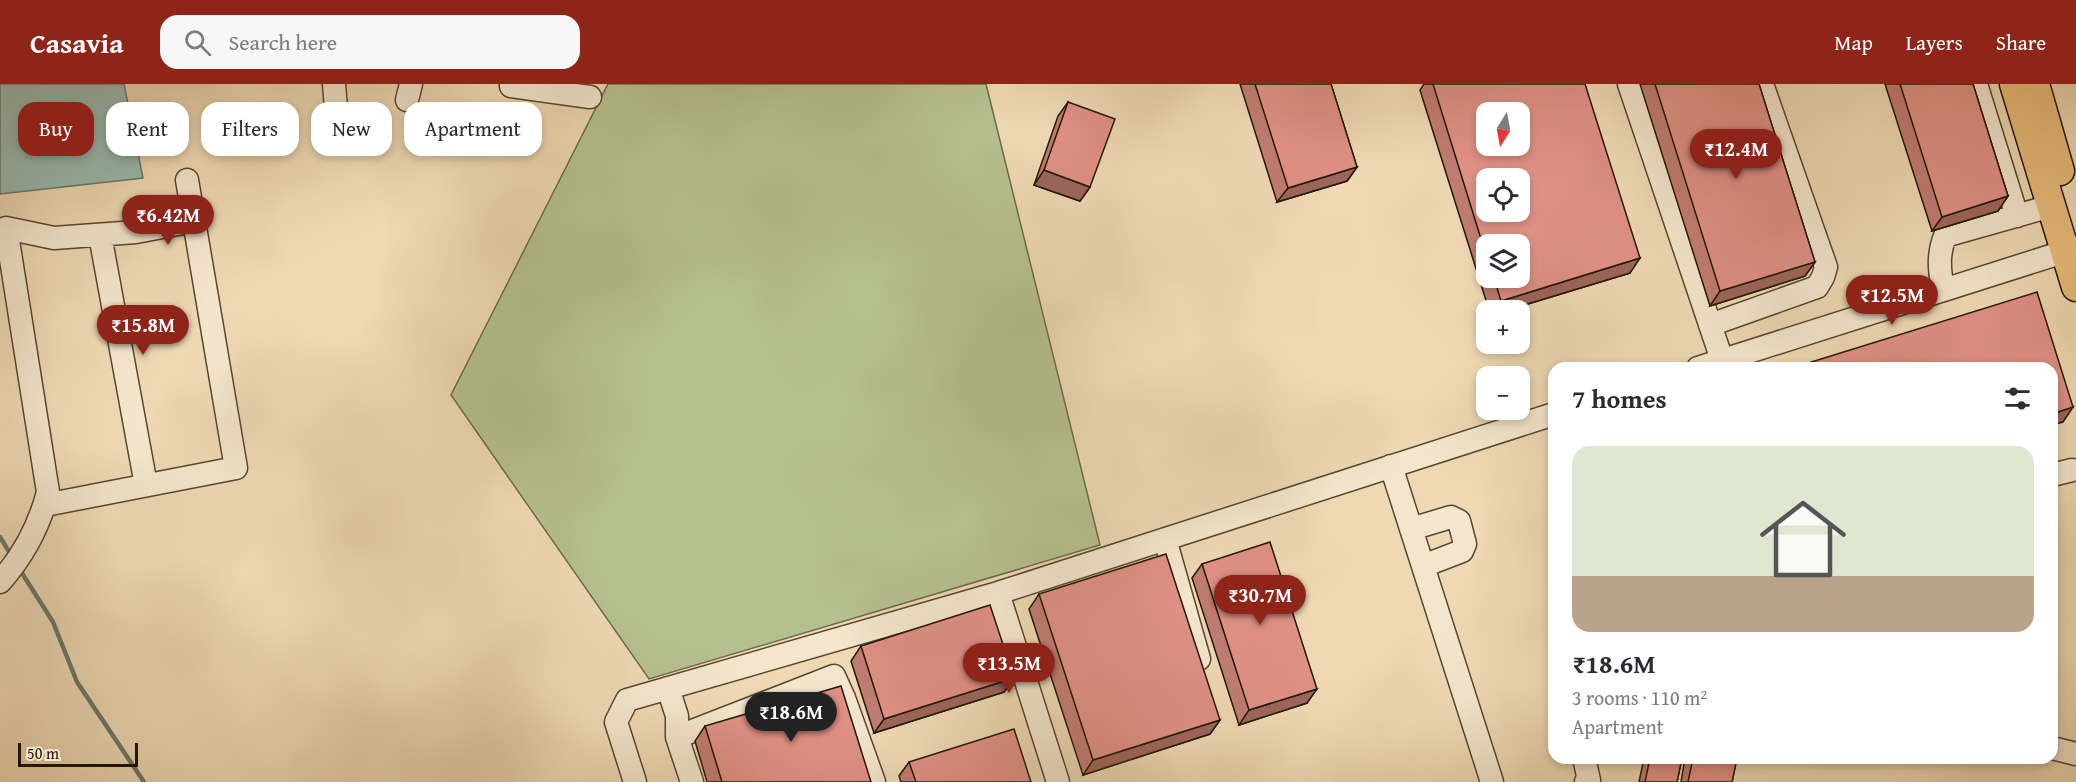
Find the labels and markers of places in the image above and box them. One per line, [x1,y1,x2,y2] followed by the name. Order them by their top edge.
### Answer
[1687,129,1785,180] pin: ₹12.4M
[119,195,217,246] pin: ₹6.42M
[1843,275,1941,326] pin: ₹12.5M
[94,305,192,356] pin: ₹15.8M
[1211,575,1309,626] pin: ₹30.7M
[960,643,1058,694] pin: ₹13.5M
[742,692,840,743] pin: ₹18.6M

